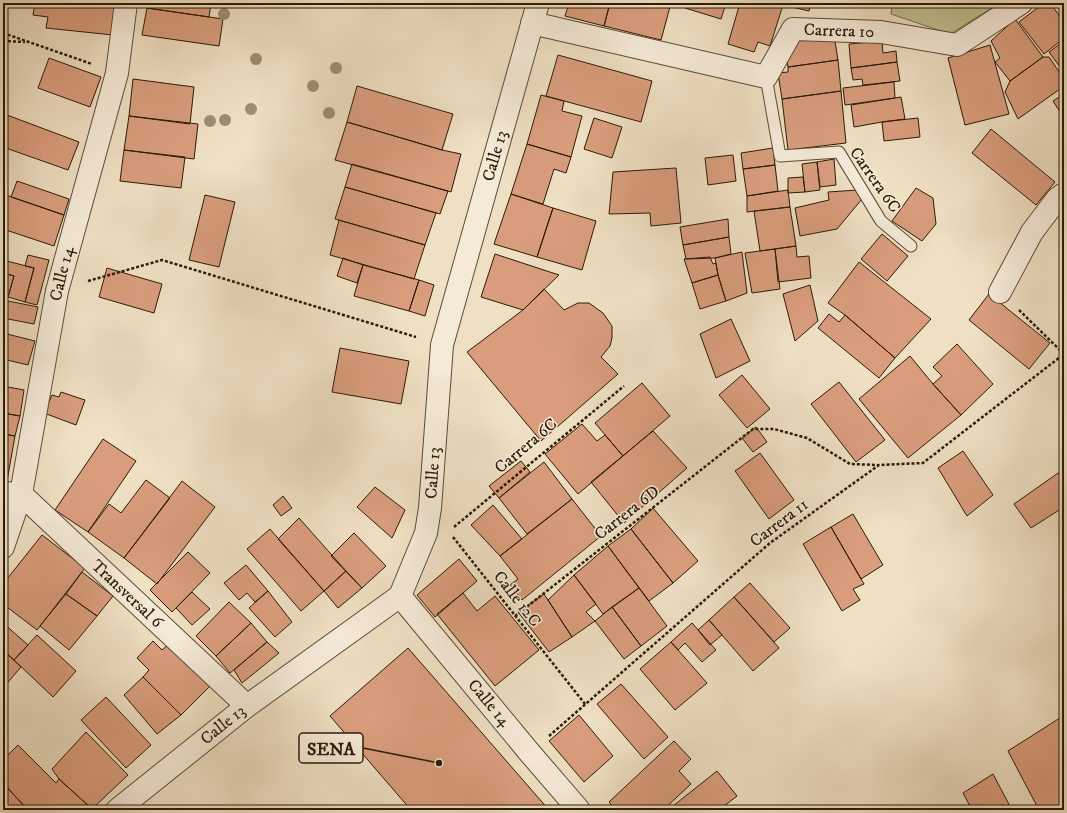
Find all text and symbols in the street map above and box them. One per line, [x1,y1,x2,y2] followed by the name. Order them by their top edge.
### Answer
[803,19,875,43] street label: Carrera 10
[477,128,513,184] street label: Calle 13
[844,143,906,217] street label: Carrera 6C
[45,243,80,304] street label: Calle 14
[490,413,562,479] street label: Carrera 6C
[420,446,446,500] street label: Calle 13
[590,481,664,545] street label: Carrera 6D
[745,494,813,552] street label: Carrera 11
[86,555,168,634] street label: Transversal 6
[488,567,546,631] street label: Calle 12C
[463,675,516,732] street label: Calle 14
[196,700,250,750] street label: Calle 13
[299,733,363,763] callout: SENA
[307,739,356,761] text: SENA

